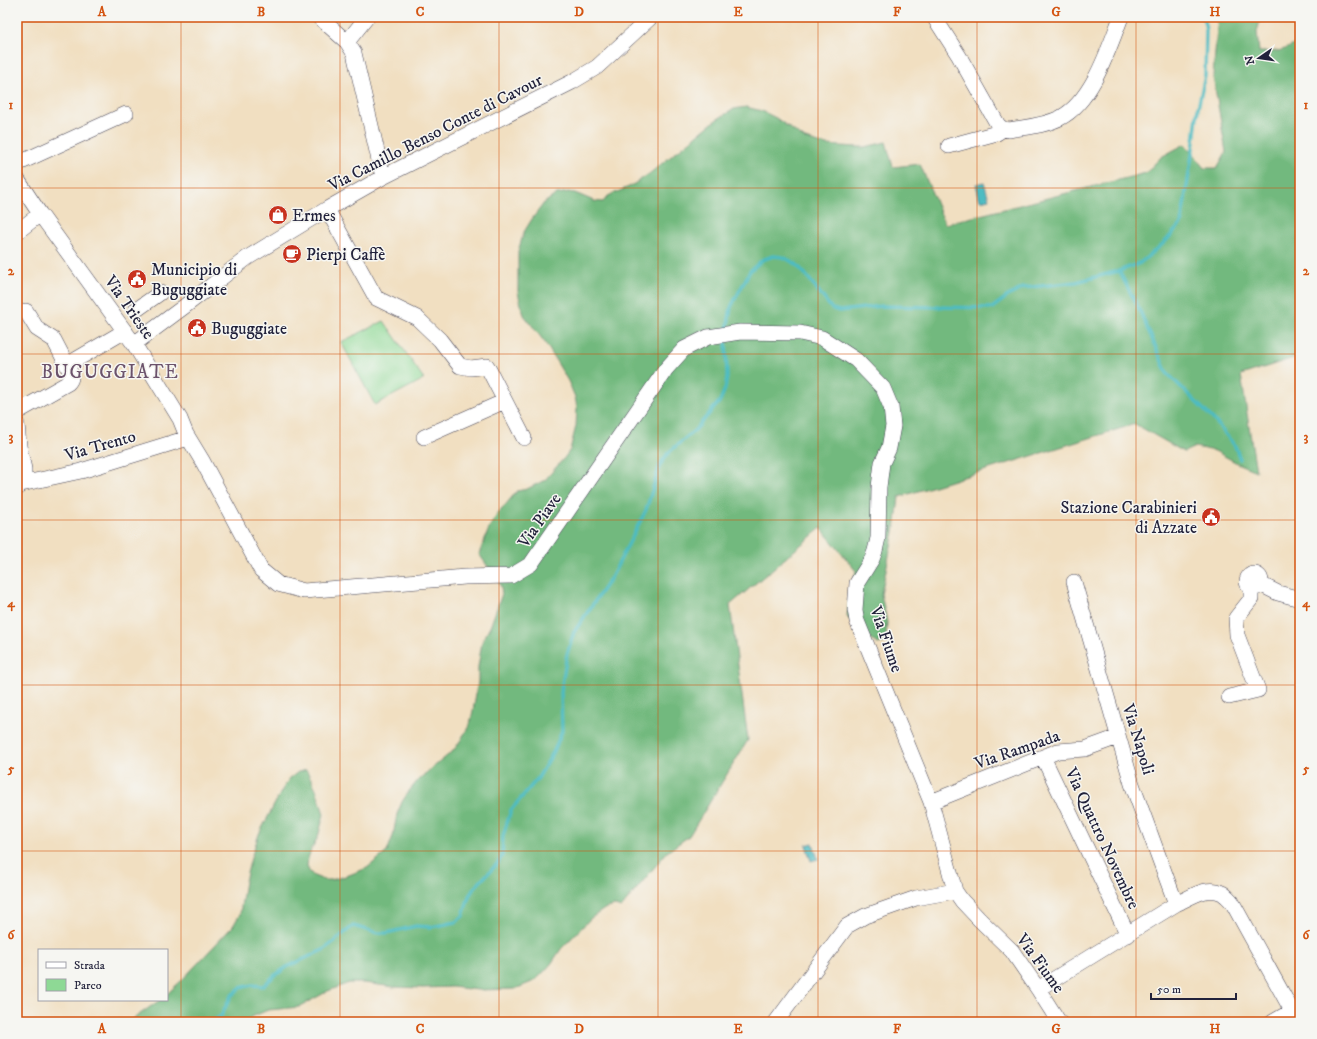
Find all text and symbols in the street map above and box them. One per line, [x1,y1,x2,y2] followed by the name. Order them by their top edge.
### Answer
[97,4,107,20] text: A
[257,4,265,20] text: B
[416,4,425,20] text: C
[574,4,584,20] text: D
[733,4,743,20] text: E
[893,4,902,20] text: F
[1051,4,1061,20] text: G
[1210,4,1221,20] text: H
[1239,38,1279,78] north arrow
[1242,54,1258,66] text: N
[324,69,547,197] street label: Via Camillo Benso Conte di Cavour
[9,97,14,113] text: 1
[1304,97,1309,113] text: 1
[267,204,289,226] shop icon: Ermes
[292,205,336,227] place label: Ermes
[281,243,303,265] cafe icon: Pierpi Caffè
[306,244,385,266] place label: Pierpi Caffè
[151,259,237,301] place label: Municipio di Buguggiate
[8,263,15,279] text: 2
[1303,263,1310,279] text: 2
[126,268,148,290] public building icon: Municipio di Buguggiate
[99,271,159,344] street label: Via Trieste
[186,317,208,339] public building icon: Buguggiate
[211,318,287,340] place label: Buguggiate
[41,361,179,384] district label: BUGUGGIATE
[61,425,138,467] street label: Via Trento
[9,429,14,445] text: 3
[1304,429,1309,445] text: 3
[513,489,567,553] street label: Via Piave
[1060,497,1197,539] place label: Stazione Carabinieri di Azzate
[1200,506,1222,528] public building icon: Stazione Carabinieri di Azzate
[6,595,15,612] text: 4
[1301,595,1310,612] text: 4
[864,602,908,675] street label: Via Fiume
[1117,700,1159,777] street label: Via Napoli
[971,725,1064,775] street label: Via Rampada
[7,761,15,777] text: 5
[1302,761,1310,777] text: 5
[1059,763,1144,913] street label: Via Quattro Novembre
[8,927,16,943] text: 6
[1303,927,1311,943] text: 6
[1011,929,1069,998] street label: Via Fiume
[38,949,168,1001] legend
[74,958,106,973] text: Strada
[1151,975,1236,1001] scale bar
[74,978,102,993] text: Parco
[1157,982,1181,997] text: 50 m
[97,1021,107,1037] text: A
[257,1021,265,1037] text: B
[416,1021,425,1037] text: C
[574,1021,584,1037] text: D
[733,1021,743,1037] text: E
[893,1021,902,1037] text: F
[1051,1021,1061,1037] text: G
[1210,1021,1221,1037] text: H

